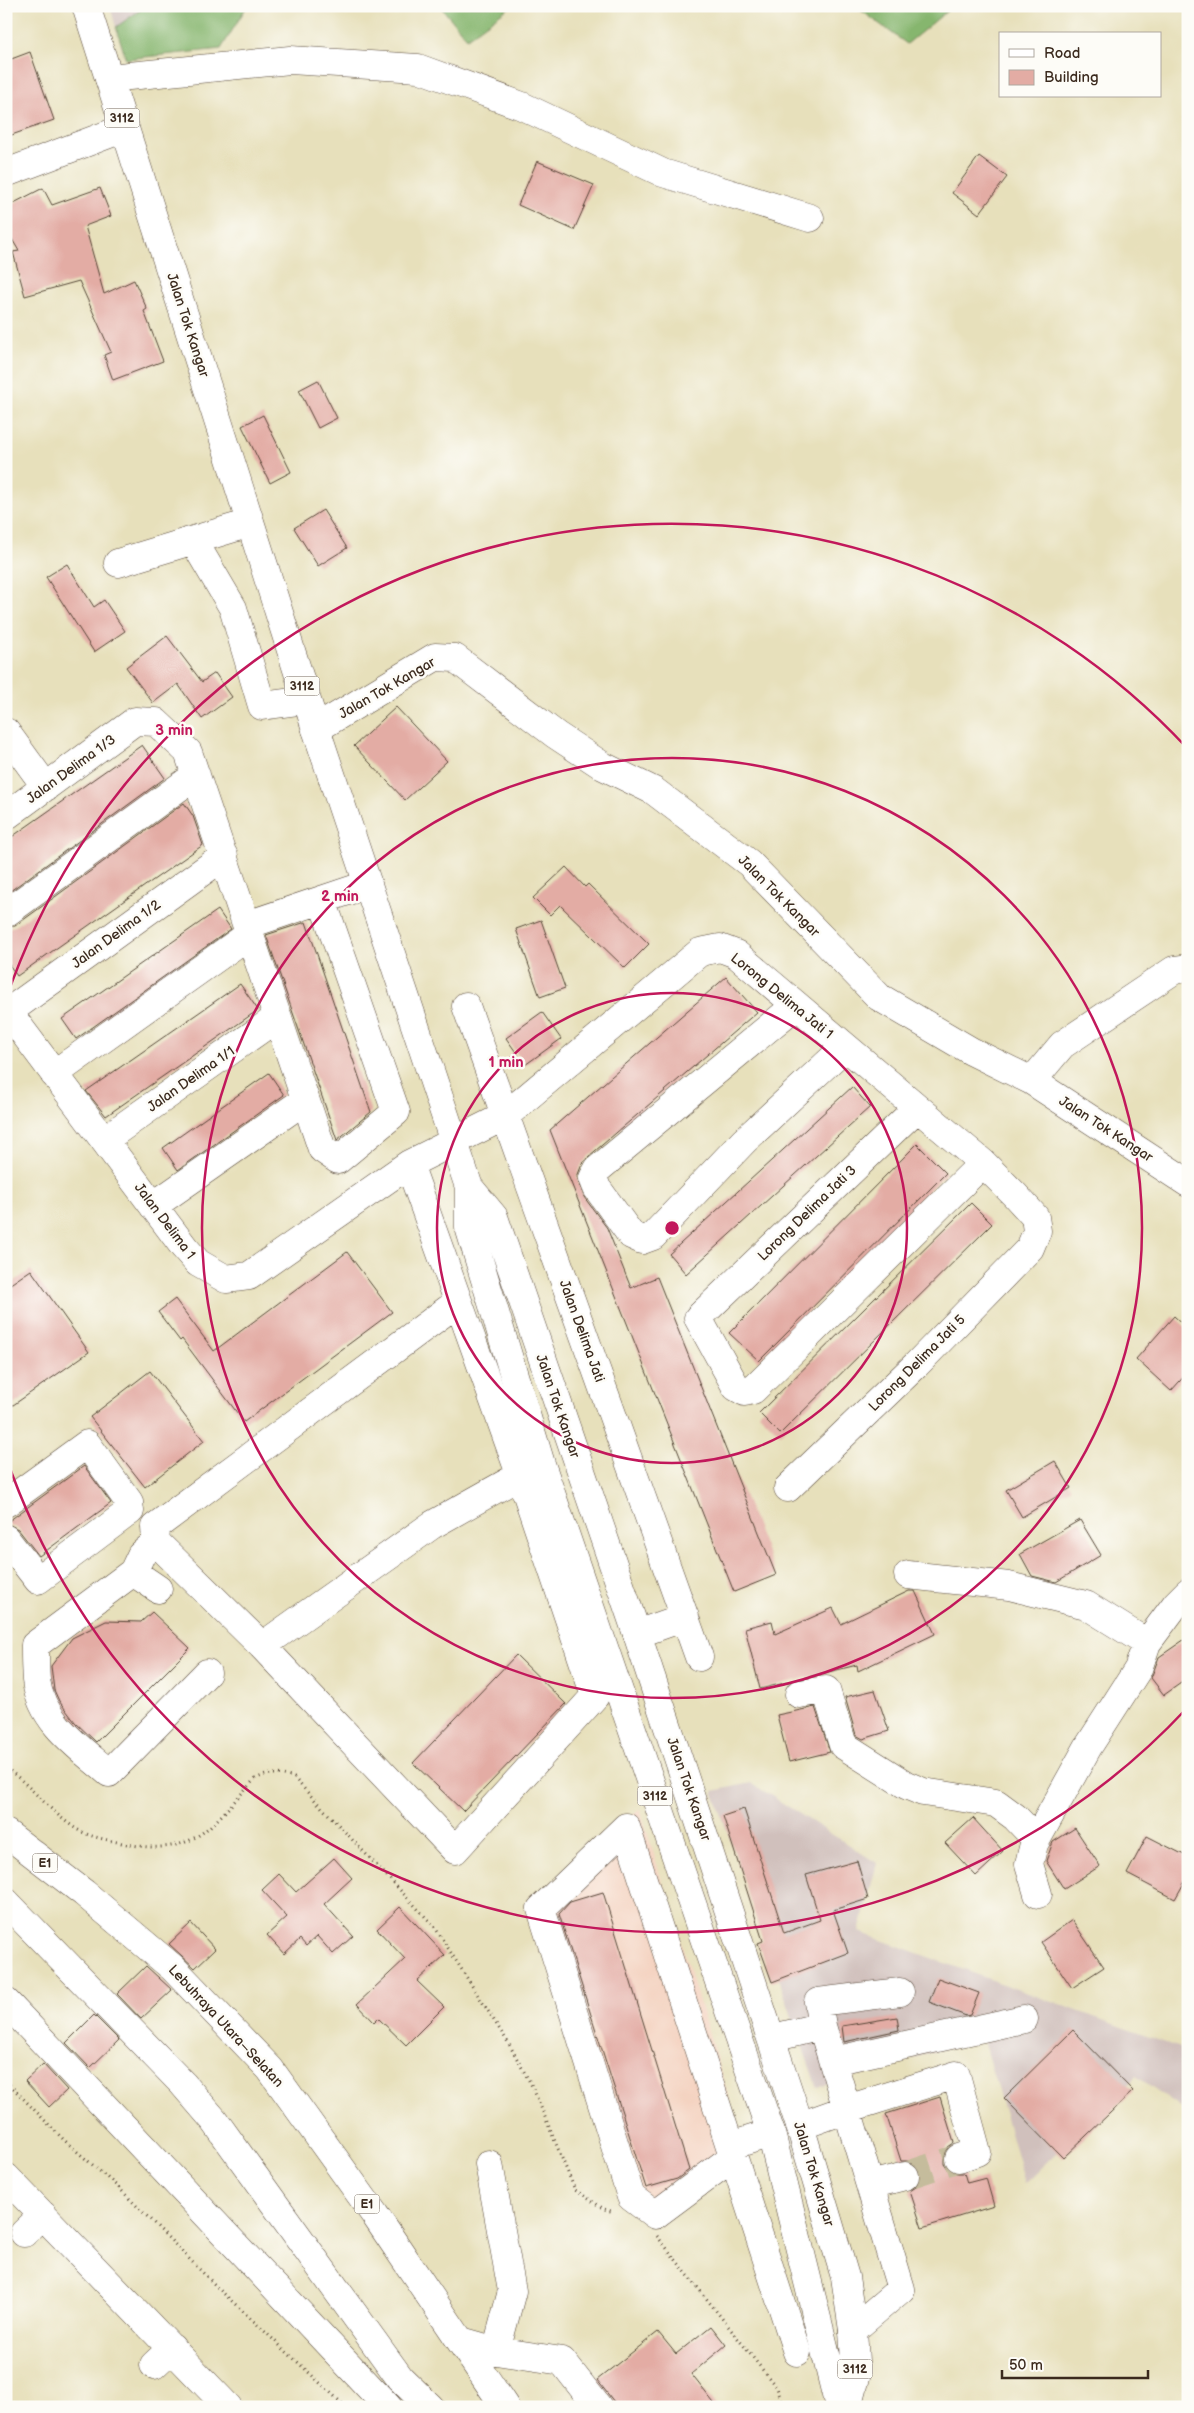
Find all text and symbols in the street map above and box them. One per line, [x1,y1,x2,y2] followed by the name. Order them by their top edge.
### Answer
[999,32,1162,98] legend
[1044,44,1080,63] text: Road
[1044,68,1099,87] text: Building
[104,109,140,128] road number: 3112
[163,271,213,380] street label: Jalan Tok Kangar
[336,653,439,722] street label: Jalan Tok Kangar
[284,676,320,696] road number: 3112
[155,721,193,740] text: 3 min
[23,731,119,807] street label: Jalan Delima 1/3
[735,852,824,941] street label: Jalan Tok Kangar
[321,887,359,906] text: 2 min
[68,896,164,972] street label: Jalan Delima 1/2
[727,949,837,1043] street label: Lorong Delima Jati 1
[144,1043,238,1115] street label: Jalan Delima 1/1
[488,1053,524,1072] text: 1 min
[1056,1092,1157,1166] street label: Jalan Tok Kangar
[754,1162,860,1264] street label: Lorong Delima Jati 3
[131,1180,199,1262] street label: Jalan Delima 1
[663,1219,681,1237] centre of rings
[556,1278,608,1384] street label: Jalan Delima Jati
[865,1311,969,1415] street label: Lorong Delima Jati 5
[532,1352,584,1461] street label: Jalan Tok Kangar
[663,1735,715,1844] street label: Jalan Tok Kangar
[638,1786,672,1805] road number: 3112
[32,1854,58,1872] road number: E1
[165,1961,287,2091] street label: Lebuhraya Utara–Selatan
[790,2120,838,2229] street label: Jalan Tok Kangar
[354,2194,380,2214] road number: E1
[1002,2348,1148,2380] scale bar
[1009,2356,1043,2375] text: 50 m
[838,2360,872,2378] road number: 3112

